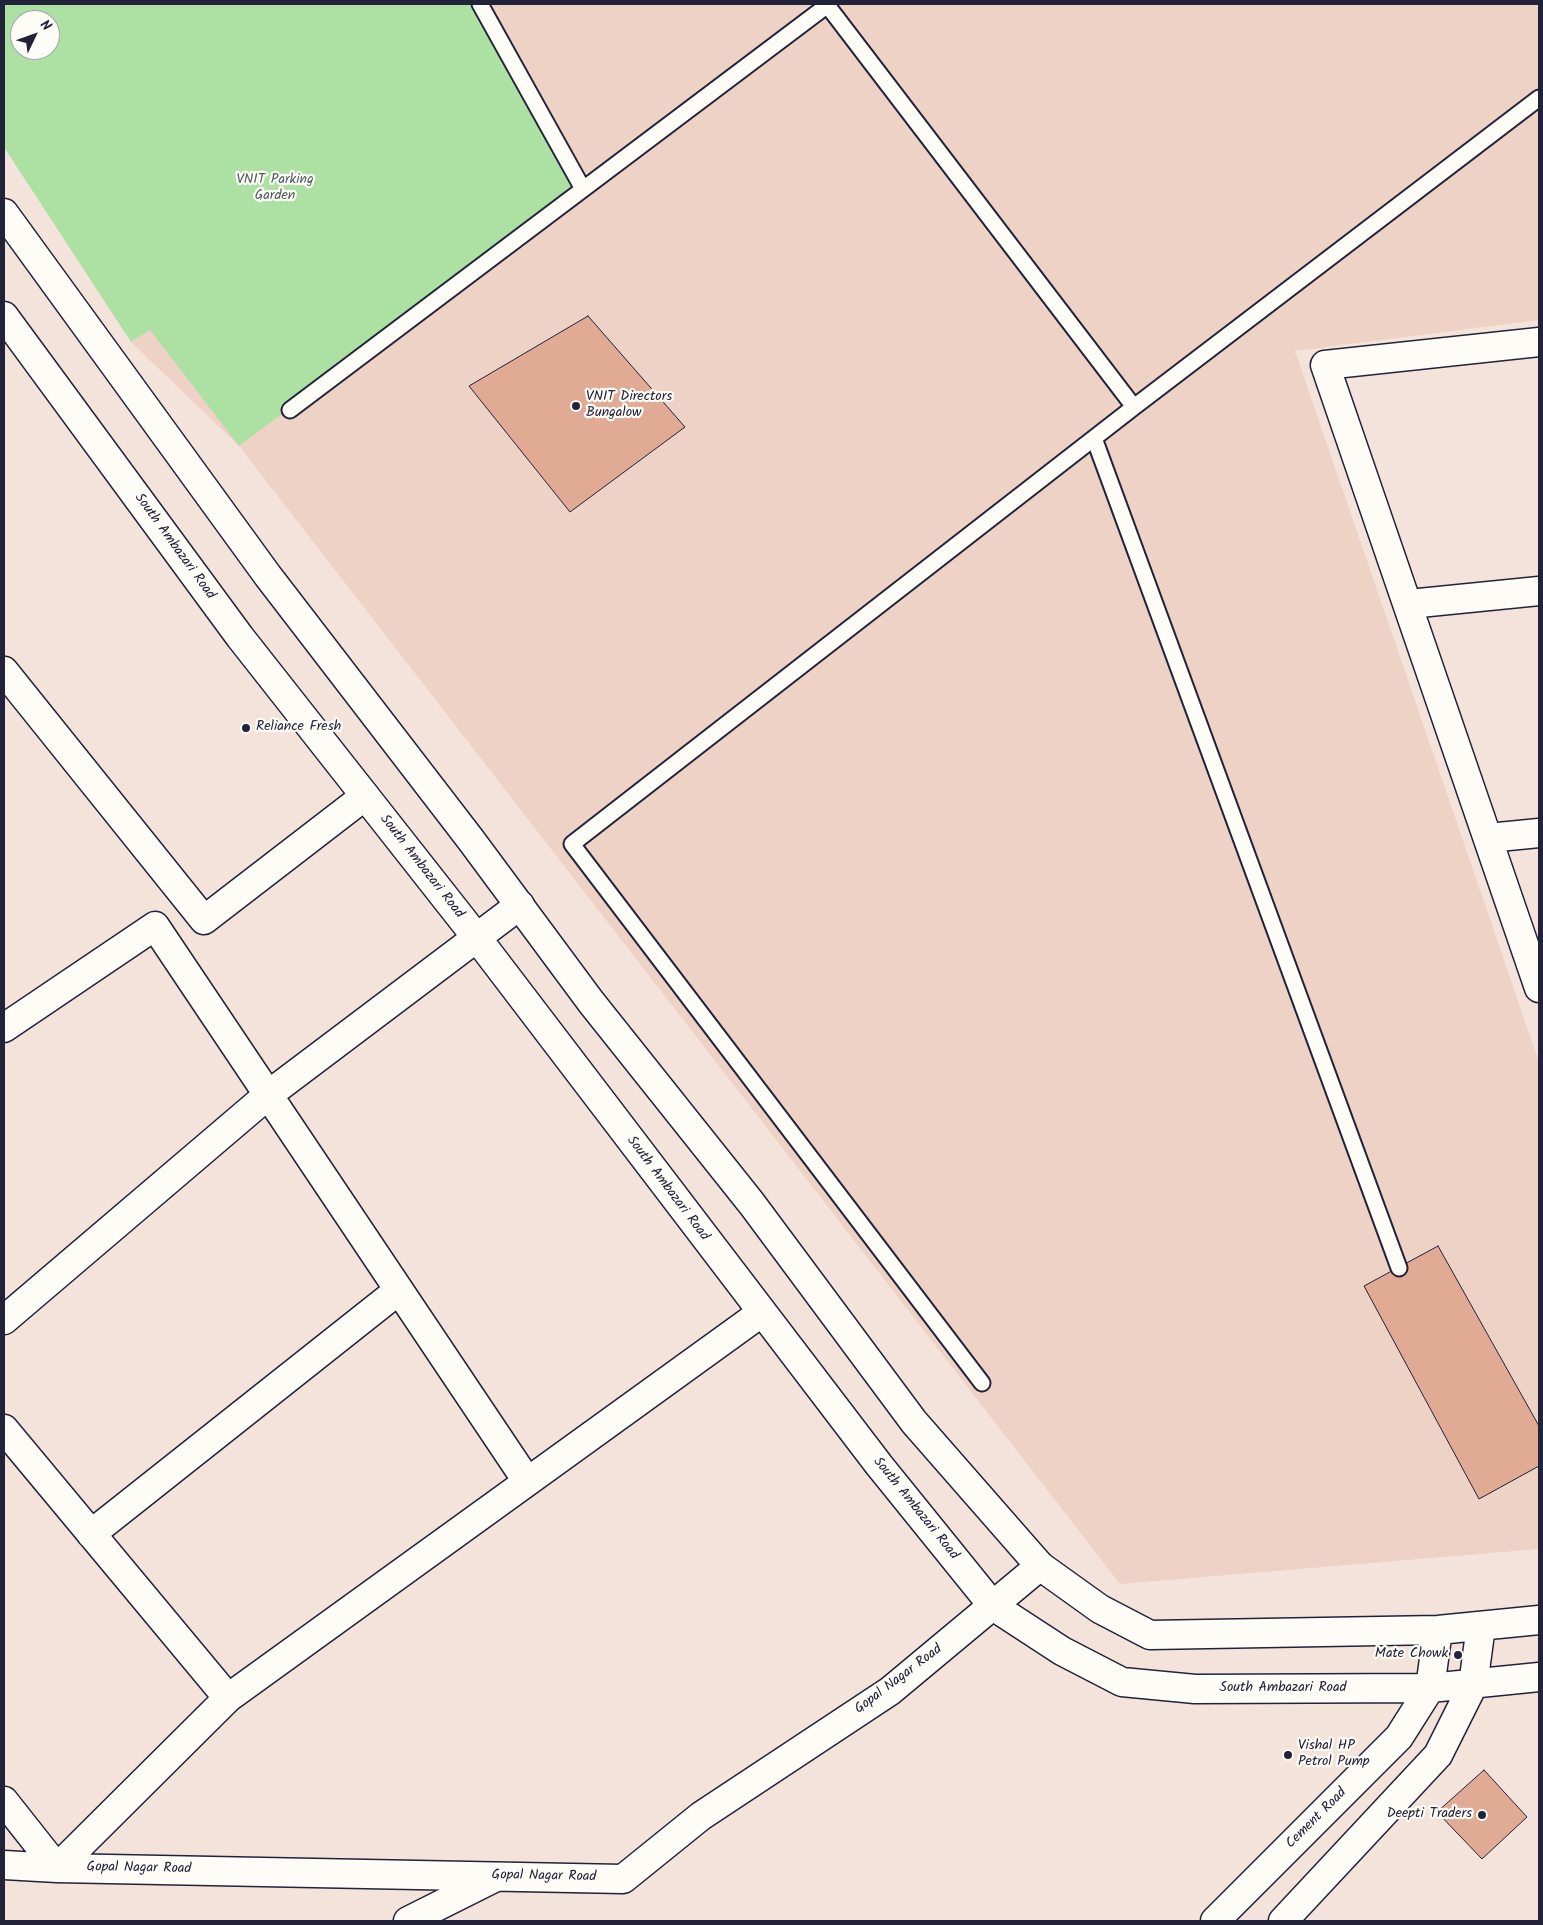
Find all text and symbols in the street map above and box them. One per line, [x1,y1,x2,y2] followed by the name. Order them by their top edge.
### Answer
[10,10,60,60] north arrow
[34,15,57,36] text: N
[236,173,314,206] park label: VNIT Parking Garden
[586,390,672,422] place label: VNIT Directors Bungalow
[570,400,582,412] marker: VNIT Directors Bungalow
[130,491,218,603] street label: South Ambazari Road
[256,720,341,736] place label: Reliance Fresh
[240,722,252,734] marker: Reliance Fresh
[375,812,467,922] street label: South Ambazari Road
[622,1133,712,1245] street label: South Ambazari Road
[869,1454,961,1564] street label: South Ambazari Road
[852,1642,946,1718] street label: Gopal Nagar Road
[1375,1647,1448,1663] place label: Mate Chowk
[1452,1649,1464,1661] marker: Mate Chowk
[1220,1681,1346,1697] street label: South Ambazari Road
[1298,1739,1370,1771] place label: Vishal HP Petrol Pump
[1282,1749,1294,1761] marker: Vishal HP Petrol Pump
[1283,1785,1351,1853] street label: Cement Road
[1387,1807,1472,1823] place label: Deepti Traders
[1476,1809,1488,1821] marker: Deepti Traders
[86,1860,192,1878] street label: Gopal Nagar Road
[491,1868,597,1886] street label: Gopal Nagar Road

